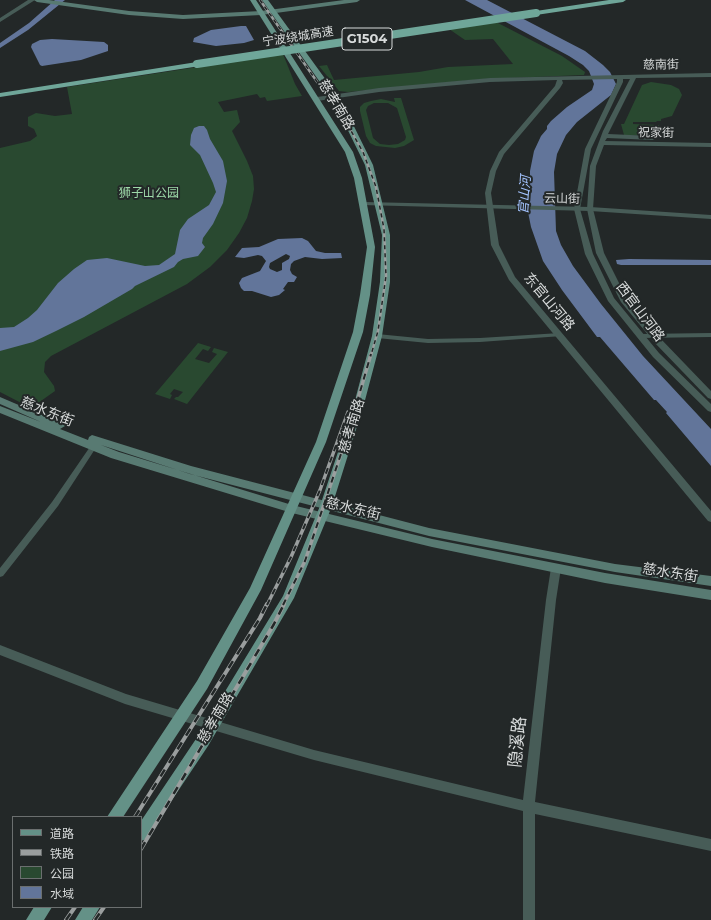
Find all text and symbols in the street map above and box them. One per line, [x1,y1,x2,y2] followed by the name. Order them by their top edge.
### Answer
[261,24,335,50] street label: 宁波绕城高速
[342,28,392,50] road number: G1504
[643,57,679,73] street label: 慈南街
[314,77,358,133] street label: 慈孝南路
[638,125,674,141] street label: 祝家街
[516,175,534,215] water label: 官山河
[119,186,179,200] park label: 狮子山公园
[544,191,580,207] street label: 云山街
[520,270,578,334] street label: 东官山河路
[612,279,668,345] street label: 西官山河路
[18,394,76,430] street label: 慈水东街
[336,397,368,455] street label: 慈孝南路
[324,495,382,523] street label: 慈水东街
[641,560,699,586] street label: 慈水东街
[194,690,238,746] street label: 慈孝南路
[505,716,531,768] street label: 隐溪路
[12,816,142,908] legend
[50,826,74,841] text: 道路
[50,846,74,861] text: 铁路
[50,866,74,881] text: 公园
[50,886,74,901] text: 水域

